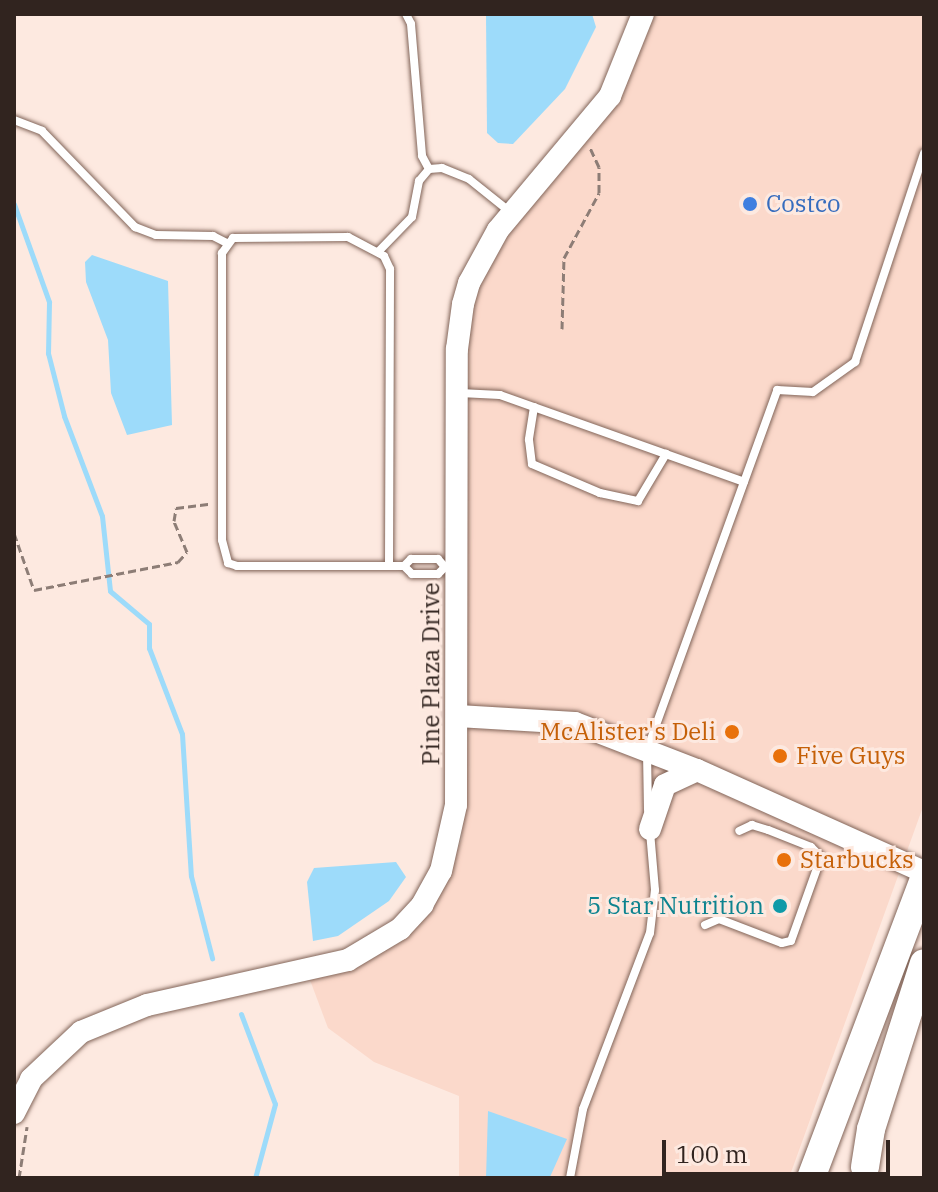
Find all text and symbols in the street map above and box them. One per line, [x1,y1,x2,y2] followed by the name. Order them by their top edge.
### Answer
[766,190,841,218] place label: Costco
[741,195,759,213] marker: Costco
[417,582,445,766] street label: Pine Plaza Drive
[540,718,716,746] place label: McAlister's Deli
[723,723,741,741] marker: McAlister's Deli
[796,742,905,770] place label: Five Guys
[771,747,789,765] marker: Five Guys
[800,846,914,874] place label: Starbucks
[775,851,793,869] marker: Starbucks
[587,892,764,920] place label: 5 Star Nutrition
[771,897,789,915] marker: 5 Star Nutrition
[666,1124,894,1174] scale bar
[676,1138,748,1170] text: 100 m

